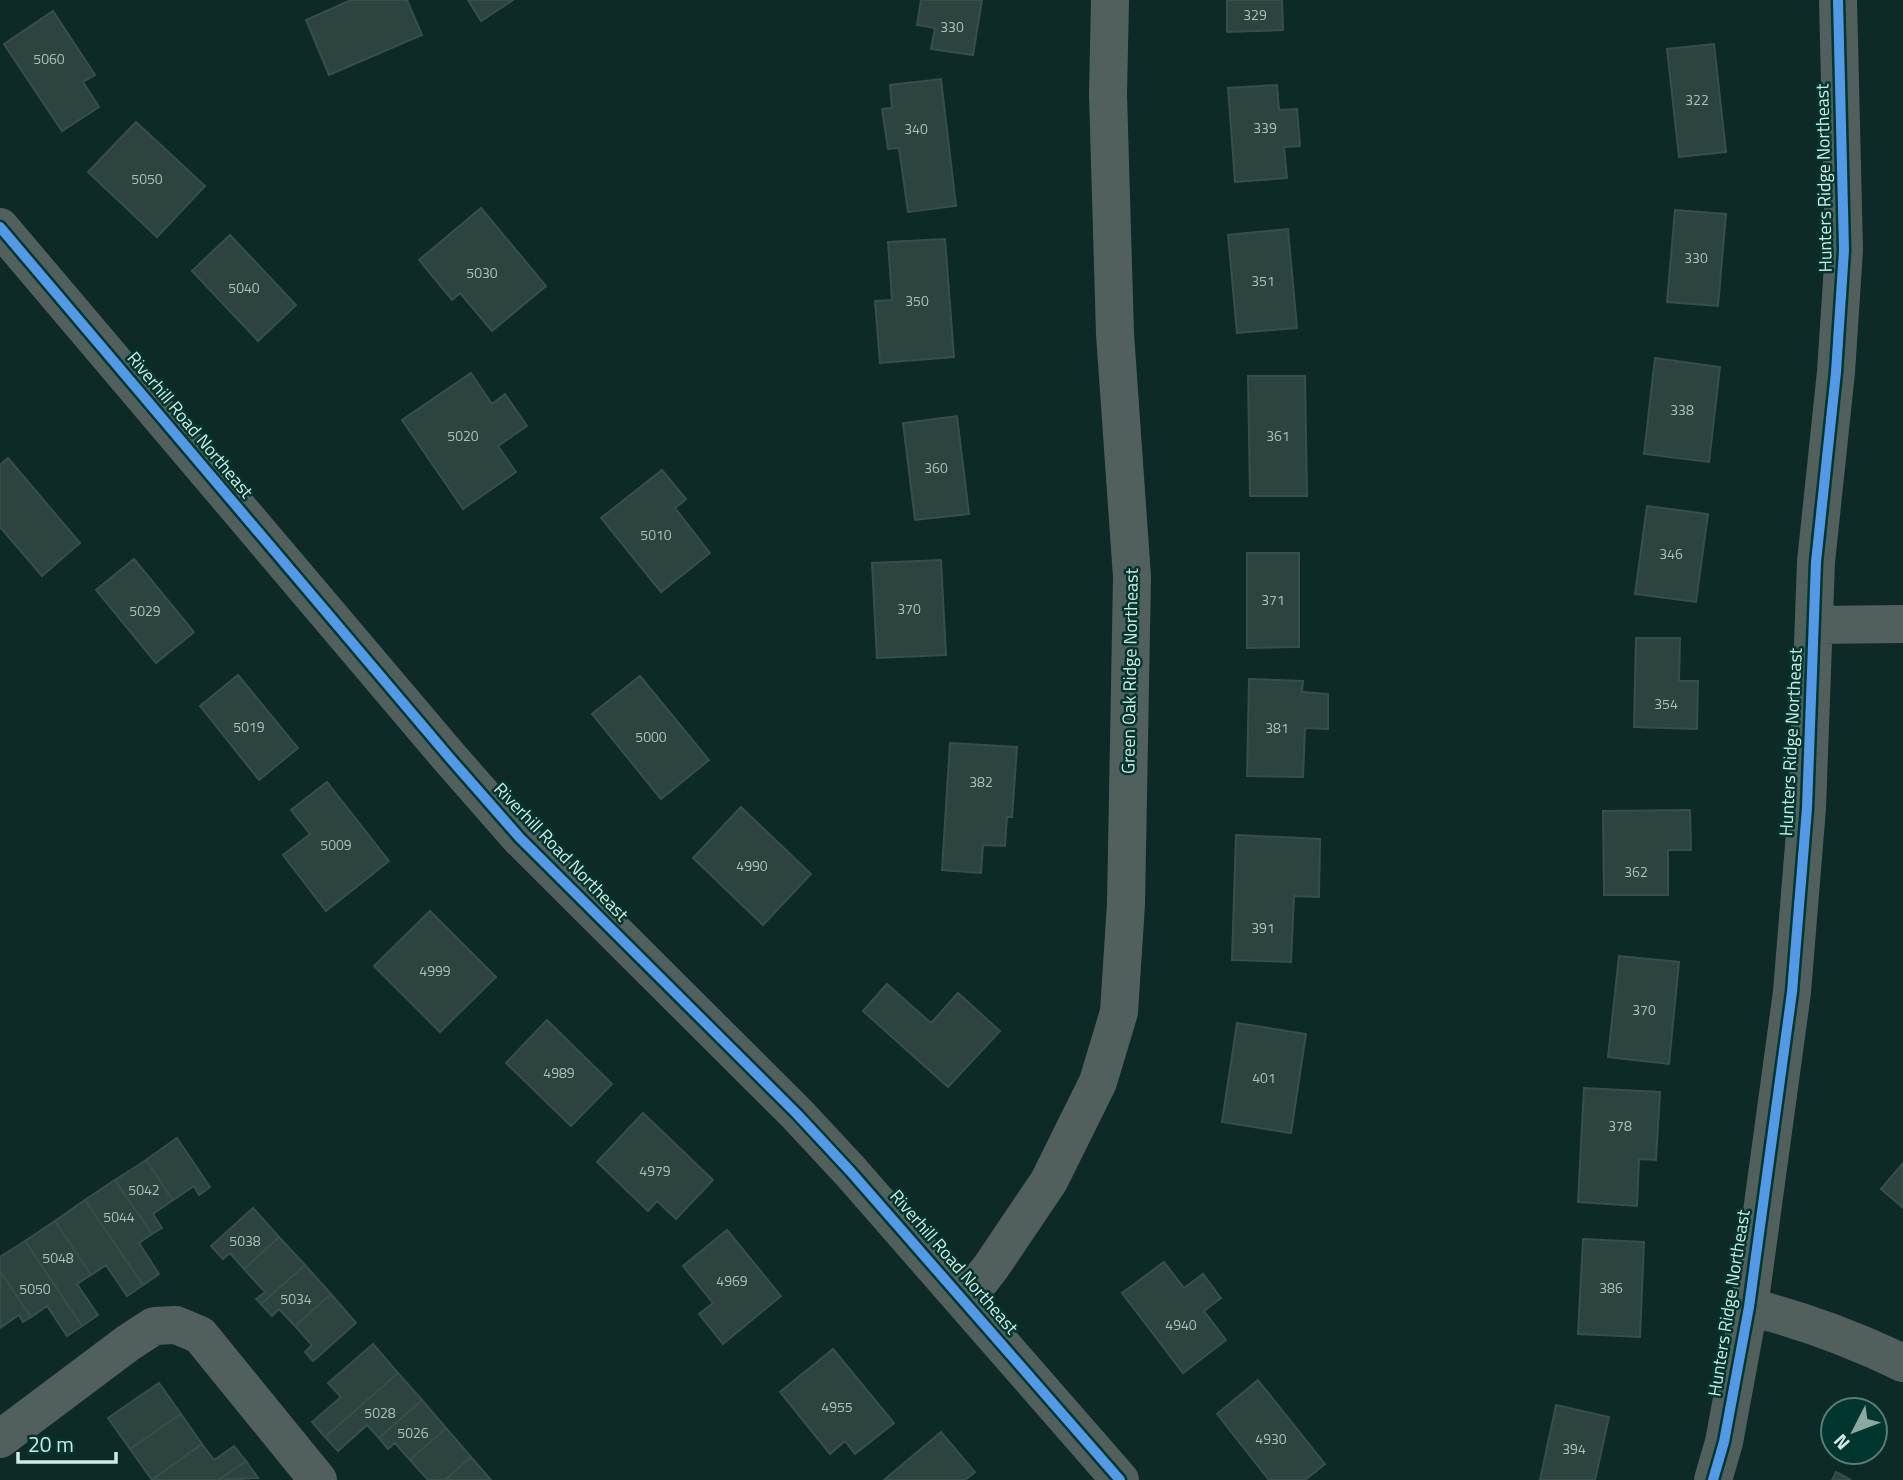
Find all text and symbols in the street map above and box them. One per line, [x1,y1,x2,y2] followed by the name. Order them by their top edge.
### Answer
[1243,4,1267,25] house number: 329
[940,16,964,37] house number: 330
[33,48,65,69] house number: 5060
[1808,83,1839,273] street label: Hunters Ridge Northeast
[1685,89,1709,110] house number: 322
[1253,117,1277,138] house number: 339
[904,118,928,139] house number: 340
[131,168,163,189] house number: 5050
[1684,247,1708,268] house number: 330
[466,262,498,283] house number: 5030
[1251,270,1275,291] house number: 351
[228,277,260,298] house number: 5040
[905,290,929,311] house number: 350
[121,345,260,504] street label: Riverhill Road Northeast
[1670,399,1694,420] house number: 338
[447,425,479,446] house number: 5020
[1266,425,1290,446] house number: 361
[924,457,948,478] house number: 360
[640,524,672,545] house number: 5010
[1659,543,1683,564] house number: 346
[1114,567,1145,774] street label: Green Oak Ridge Northeast
[1261,589,1285,610] house number: 371
[897,598,921,619] house number: 370
[129,600,161,621] house number: 5029
[1772,646,1809,837] street label: Hunters Ridge Northeast
[1654,693,1678,714] house number: 354
[233,716,265,737] house number: 5019
[1265,717,1289,738] house number: 381
[635,726,667,747] house number: 5000
[969,771,993,792] house number: 382
[488,776,636,928] street label: Riverhill Road Northeast
[320,834,352,855] house number: 5009
[736,855,768,876] house number: 4990
[1624,861,1648,882] house number: 362
[1251,917,1275,938] house number: 391
[419,960,451,981] house number: 4999
[1632,999,1656,1020] house number: 370
[543,1062,575,1083] house number: 4989
[1252,1067,1276,1088] house number: 401
[1608,1115,1632,1136] house number: 378
[639,1160,671,1181] house number: 4979
[128,1179,160,1200] house number: 5042
[884,1183,1025,1341] street label: Riverhill Road Northeast
[103,1206,135,1227] house number: 5044
[1700,1207,1757,1398] street label: Hunters Ridge Northeast
[229,1230,261,1251] house number: 5038
[42,1247,74,1268] house number: 5048
[716,1270,748,1291] house number: 4969
[1599,1277,1623,1298] house number: 386
[19,1278,51,1299] house number: 5050
[280,1288,312,1309] house number: 5034
[1165,1314,1197,1335] house number: 4940
[821,1396,853,1417] house number: 4955
[1819,1396,1889,1466] north arrow
[364,1402,396,1423] house number: 5028
[18,1420,116,1464] scale bar
[397,1422,429,1443] house number: 5026
[28,1428,74,1460] text: 20 m
[1255,1428,1287,1449] house number: 4930
[1826,1428,1856,1457] text: N
[1562,1438,1586,1459] house number: 394

